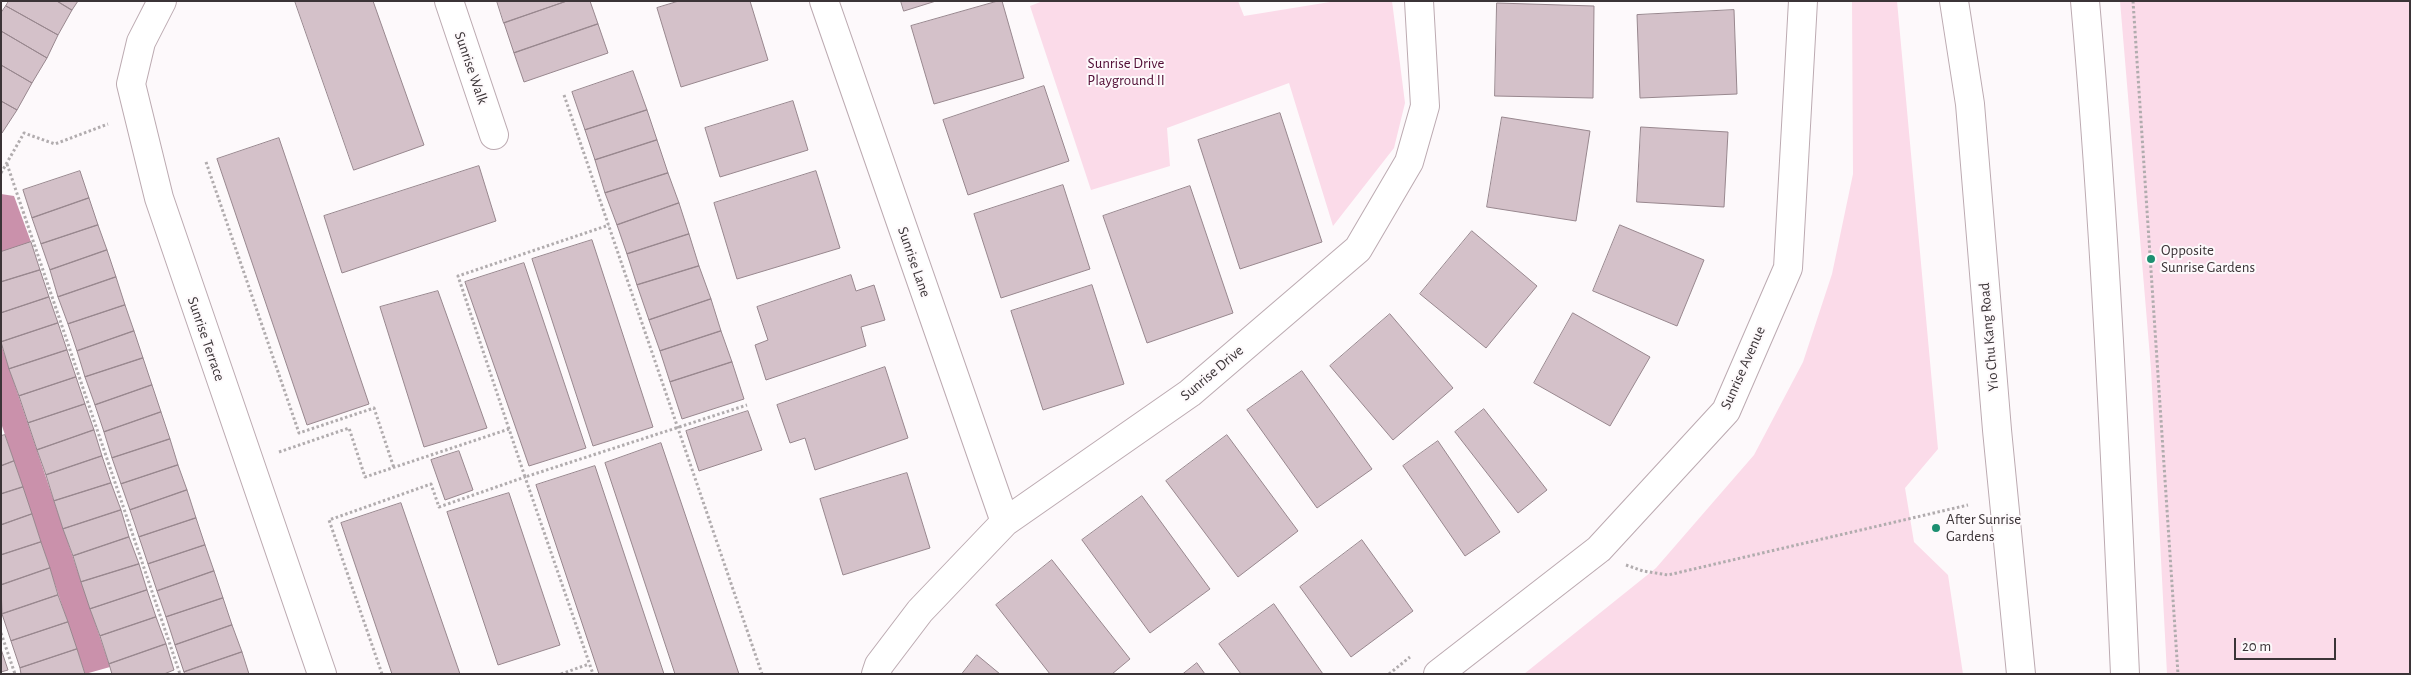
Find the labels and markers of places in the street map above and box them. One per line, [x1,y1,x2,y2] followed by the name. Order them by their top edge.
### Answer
[2161,241,2255,276] place label: Opposite Sunrise Gardens
[2145,253,2157,265] marker: Opposite Sunrise Gardens
[1946,510,2021,545] place label: After Sunrise Gardens
[1930,522,1942,534] marker: After Sunrise Gardens

